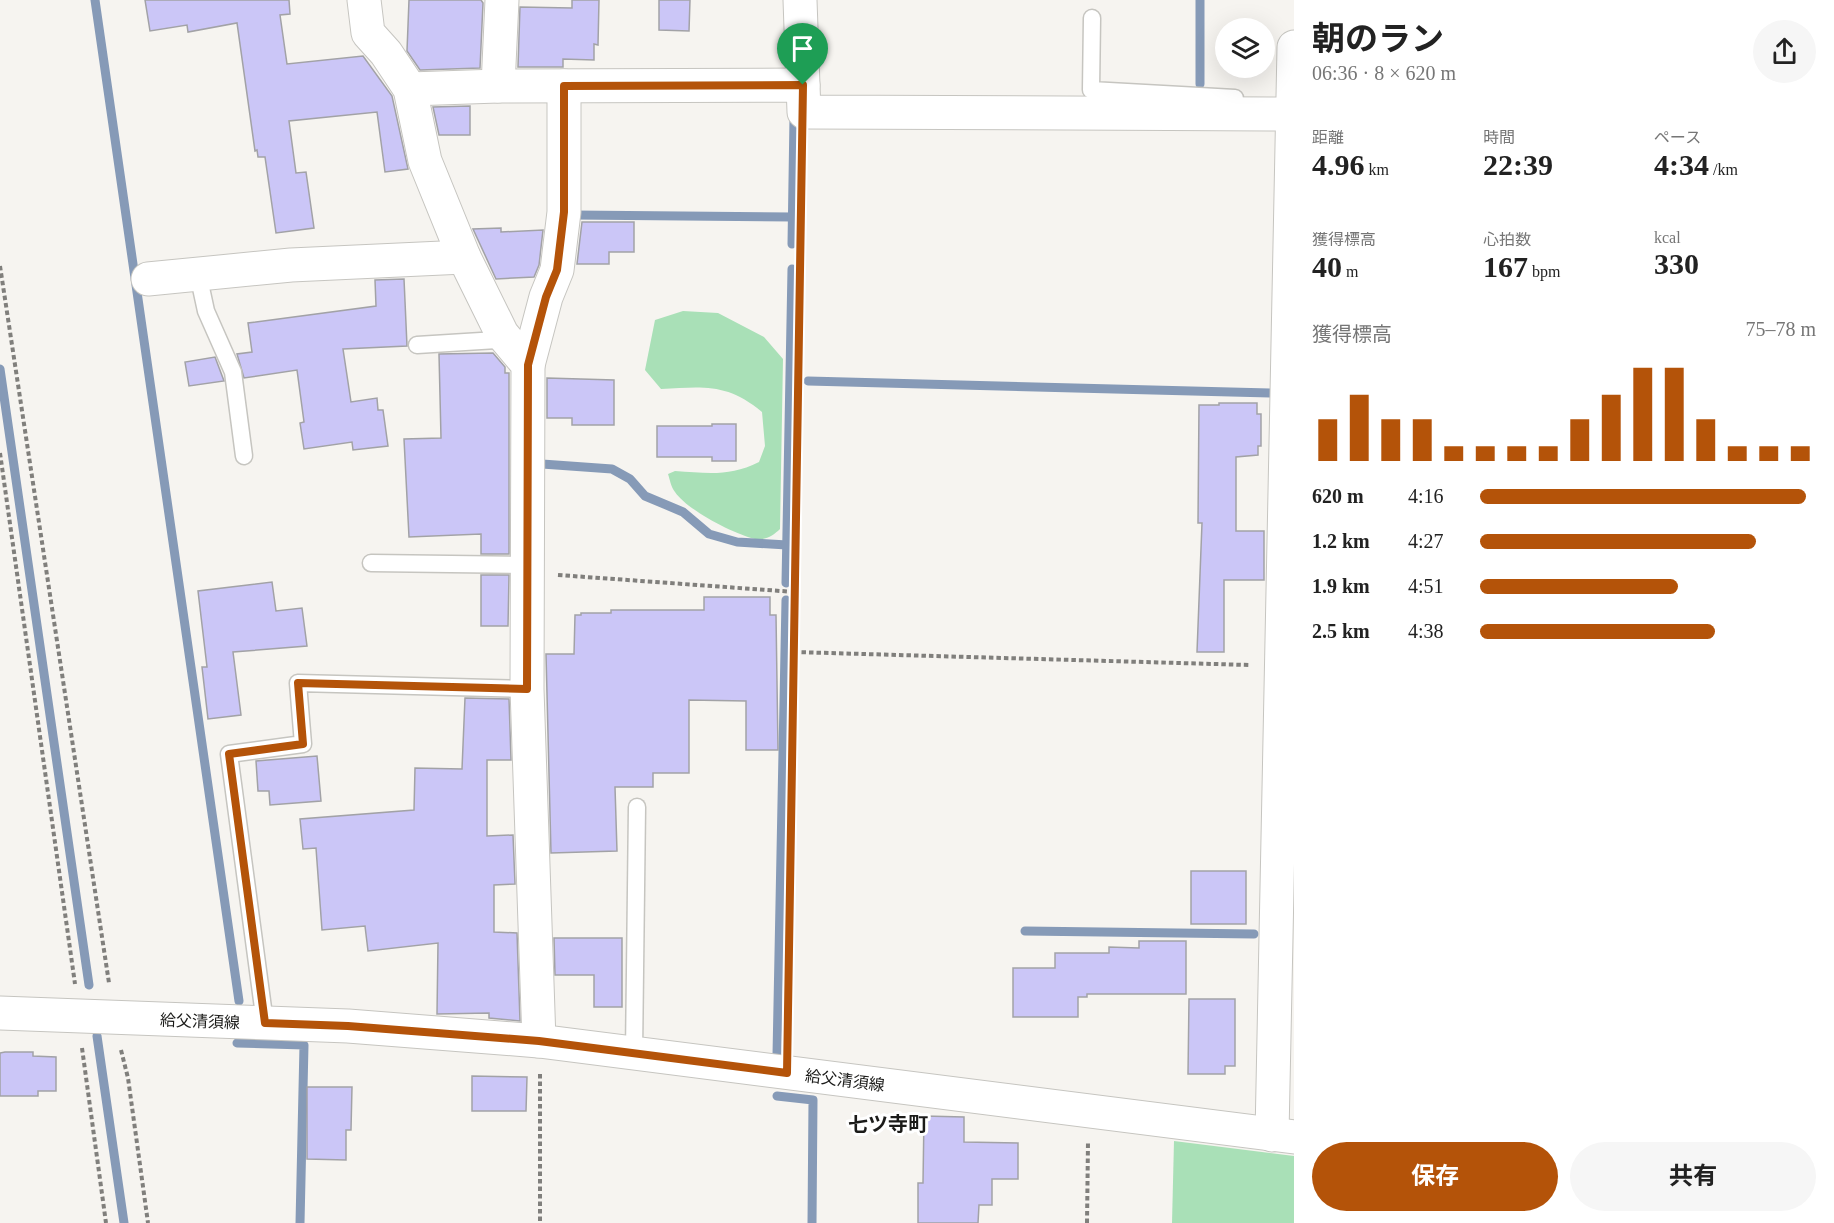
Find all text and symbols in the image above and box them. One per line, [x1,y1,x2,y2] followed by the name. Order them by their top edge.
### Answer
[1215,18,1275,78] map controls
[1215,18,1275,78] button: layers
[1753,20,1816,83] button: share
[1312,21,1444,57] text: 朝のラン
[777,23,828,85] pin
[786,32,819,65] icon: arrive
[1312,62,1456,84] text: 06:36 · 8 × 620 m
[1312,129,1344,146] text: 距離
[1483,129,1515,146] text: 時間
[1654,129,1701,146] text: ペース
[1312,148,1365,181] text: 4.96
[1483,148,1553,181] text: 22:39
[1654,148,1709,181] text: 4:34
[1365,161,1389,178] text: km
[1709,161,1738,178] text: /km
[1654,229,1681,246] text: kcal
[1312,231,1376,248] text: 獲得標高
[1483,231,1531,248] text: 心拍数
[1654,247,1699,280] text: 330
[1312,250,1342,283] text: 40
[1483,250,1528,283] text: 167
[1342,263,1358,280] text: m
[1528,263,1560,280] text: bpm
[1745,318,1816,340] text: 75–78 m
[1312,323,1392,345] text: 獲得標高
[1312,485,1364,507] text: 620 m
[1408,485,1444,507] text: 4:16
[1312,530,1370,552] text: 1.2 km
[1408,530,1444,552] text: 4:27
[1312,575,1370,597] text: 1.9 km
[1408,575,1444,597] text: 4:51
[1312,620,1370,642] text: 2.5 km
[1408,620,1444,642] text: 4:38
[160,1012,240,1031] street label: 給父清須線
[804,1067,886,1094] street label: 給父清須線
[848,1113,928,1135] district label: 七ツ寺町
[1312,1142,1558,1211] button: 保存
[1570,1142,1816,1211] button: 共有

